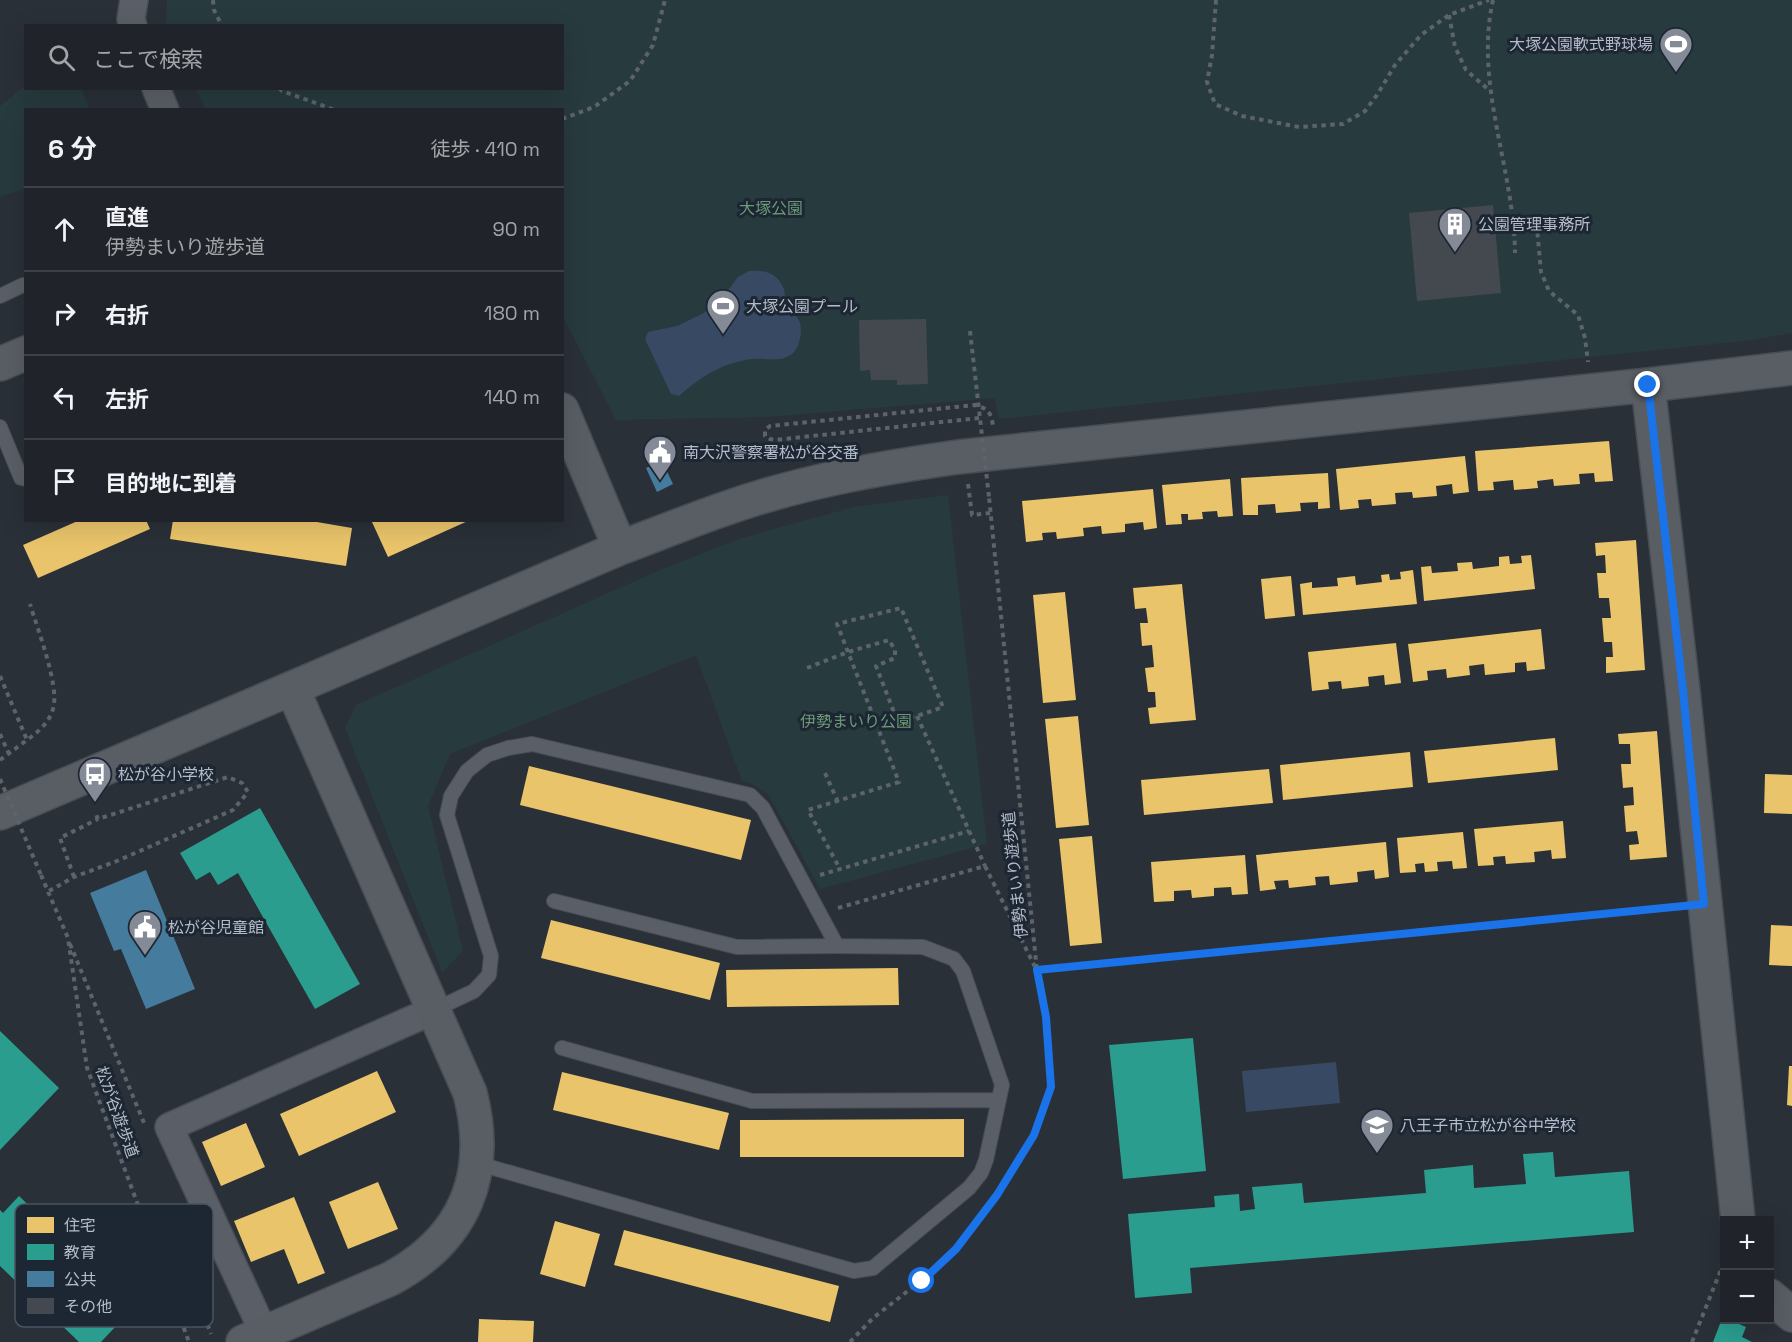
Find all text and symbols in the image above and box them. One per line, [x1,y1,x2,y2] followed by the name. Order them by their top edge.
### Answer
[24,24,564,90] search box
[1658,26,1694,73] sports icon: 大塚公園軟式野球場
[1509,34,1653,55] place label: 大塚公園軟式野球場
[45,41,78,74] icon: search
[93,45,203,73] text: ここで検索
[48,132,97,166] text: 6 分
[430,136,540,162] text: 徒歩 · 410 m
[739,198,803,219] park label: 大塚公園
[105,203,149,231] text: 直進
[1437,206,1473,253] building icon: 公園管理事務所
[48,213,81,246] icon: ahead
[1478,214,1590,235] place label: 公園管理事務所
[493,216,540,242] text: 90 m
[105,234,265,260] text: 伊勢まいり遊歩道
[705,288,741,335] sports icon: 大塚公園プール
[746,296,858,317] place label: 大塚公園プール
[48,297,81,330] icon: right
[484,300,540,326] text: 180 m
[105,301,149,329] text: 右折
[1634,371,1660,397] route end
[48,381,81,414] icon: left
[484,384,540,410] text: 140 m
[105,385,149,413] text: 左折
[642,434,678,481] public building icon: 南大沢警察署松が谷交番
[683,442,859,463] place label: 南大沢警察署松が谷交番
[48,465,81,498] icon: arrive
[105,469,237,497] text: 目的地に到着
[800,711,912,732] park label: 伊勢まいり公園
[77,756,113,803] bus stop icon: 松が谷小学校
[118,764,214,785] place label: 松が谷小学校
[998,810,1032,940] street label: 伊勢まいり遊歩道
[127,909,163,956] public building icon: 松が谷児童館
[168,917,264,938] place label: 松が谷児童館
[91,1063,143,1161] street label: 松が谷遊歩道
[1359,1107,1395,1154] school or university icon: 八王子市立松が谷中学校
[1400,1115,1576,1136] place label: 八王子市立松が谷中学校
[15,1204,213,1327] legend
[64,1215,96,1236] text: 住宅
[1720,1216,1774,1324] map controls
[1720,1216,1774,1270] button: +
[64,1242,96,1263] text: 教育
[908,1267,934,1293] route start
[64,1269,96,1290] text: 公共
[1720,1270,1774,1324] button: −
[64,1296,112,1317] text: その他

